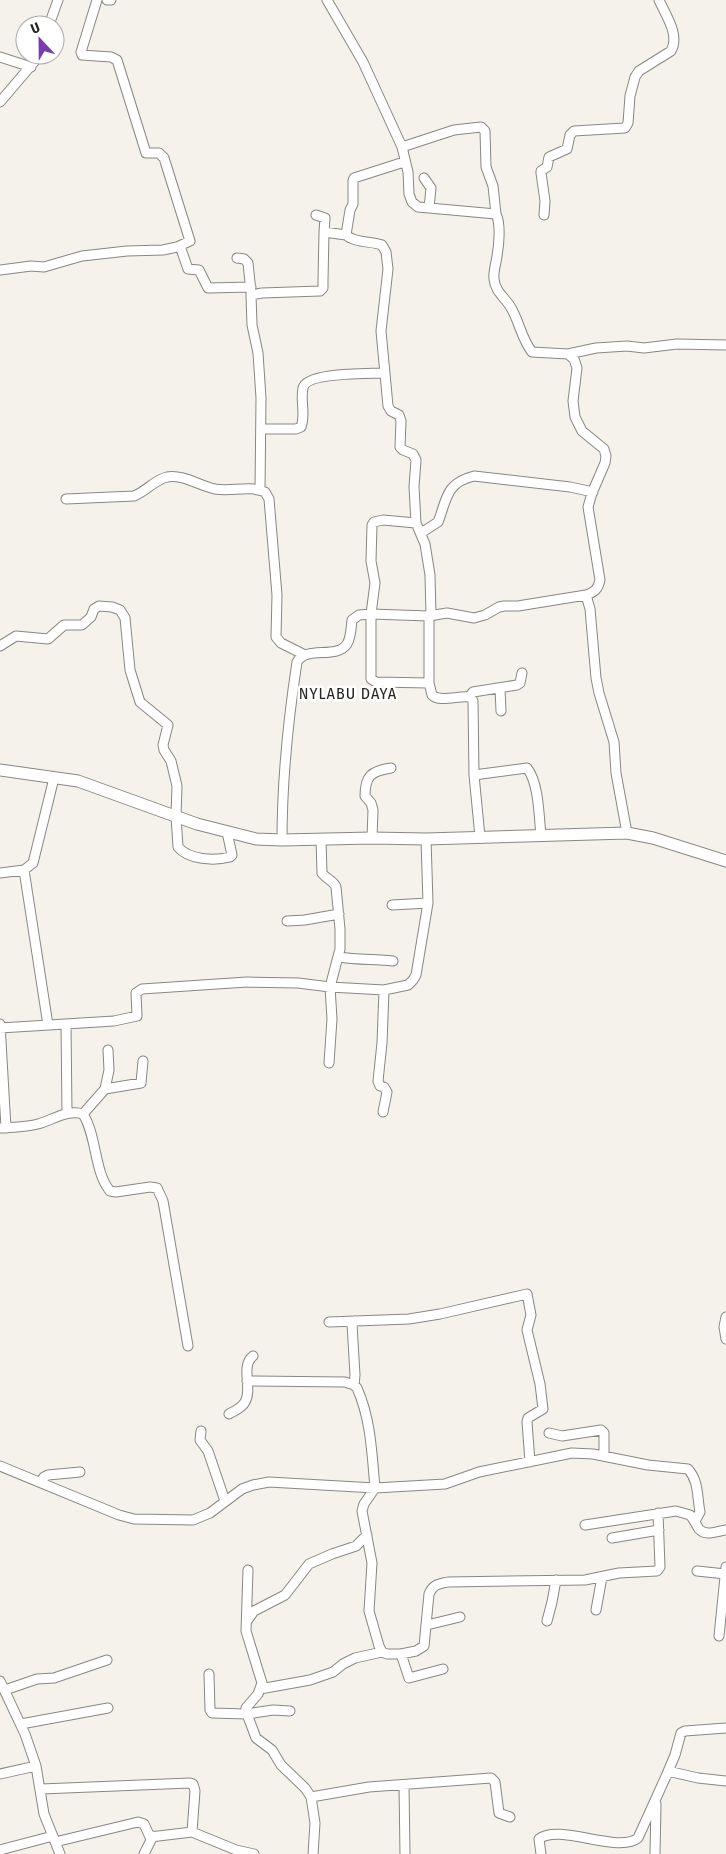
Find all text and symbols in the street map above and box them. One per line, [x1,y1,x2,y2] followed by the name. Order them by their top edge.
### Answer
[15,15,65,65] north arrow
[28,19,42,38] text: U
[299,684,397,703] district label: NYLABU DAYA

